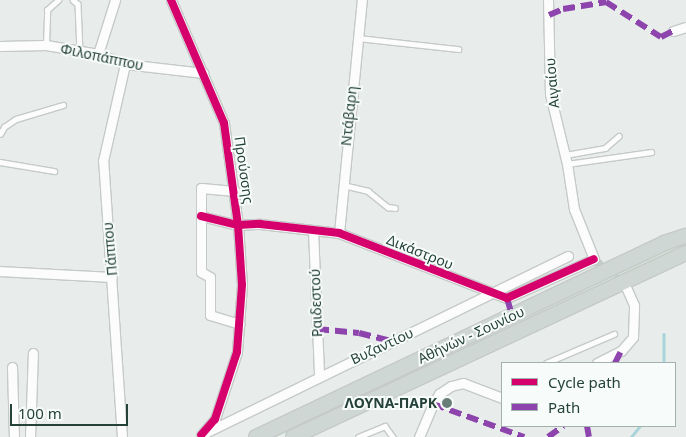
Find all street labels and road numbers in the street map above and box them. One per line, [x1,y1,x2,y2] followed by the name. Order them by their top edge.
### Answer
[59,40,145,74] street label: Φιλοπάππου
[541,57,563,109] street label: Αιγαίου
[338,85,360,147] street label: Ντάβαρη
[231,135,257,205] street label: Προύσσης
[99,221,121,277] street label: Πάππου
[384,231,456,273] street label: Δικάστρου
[306,269,326,337] street label: Ραιδεστού
[415,303,527,367] street label: Αθήνών - Σουνίου
[348,324,416,368] street label: Βυζαντίου

